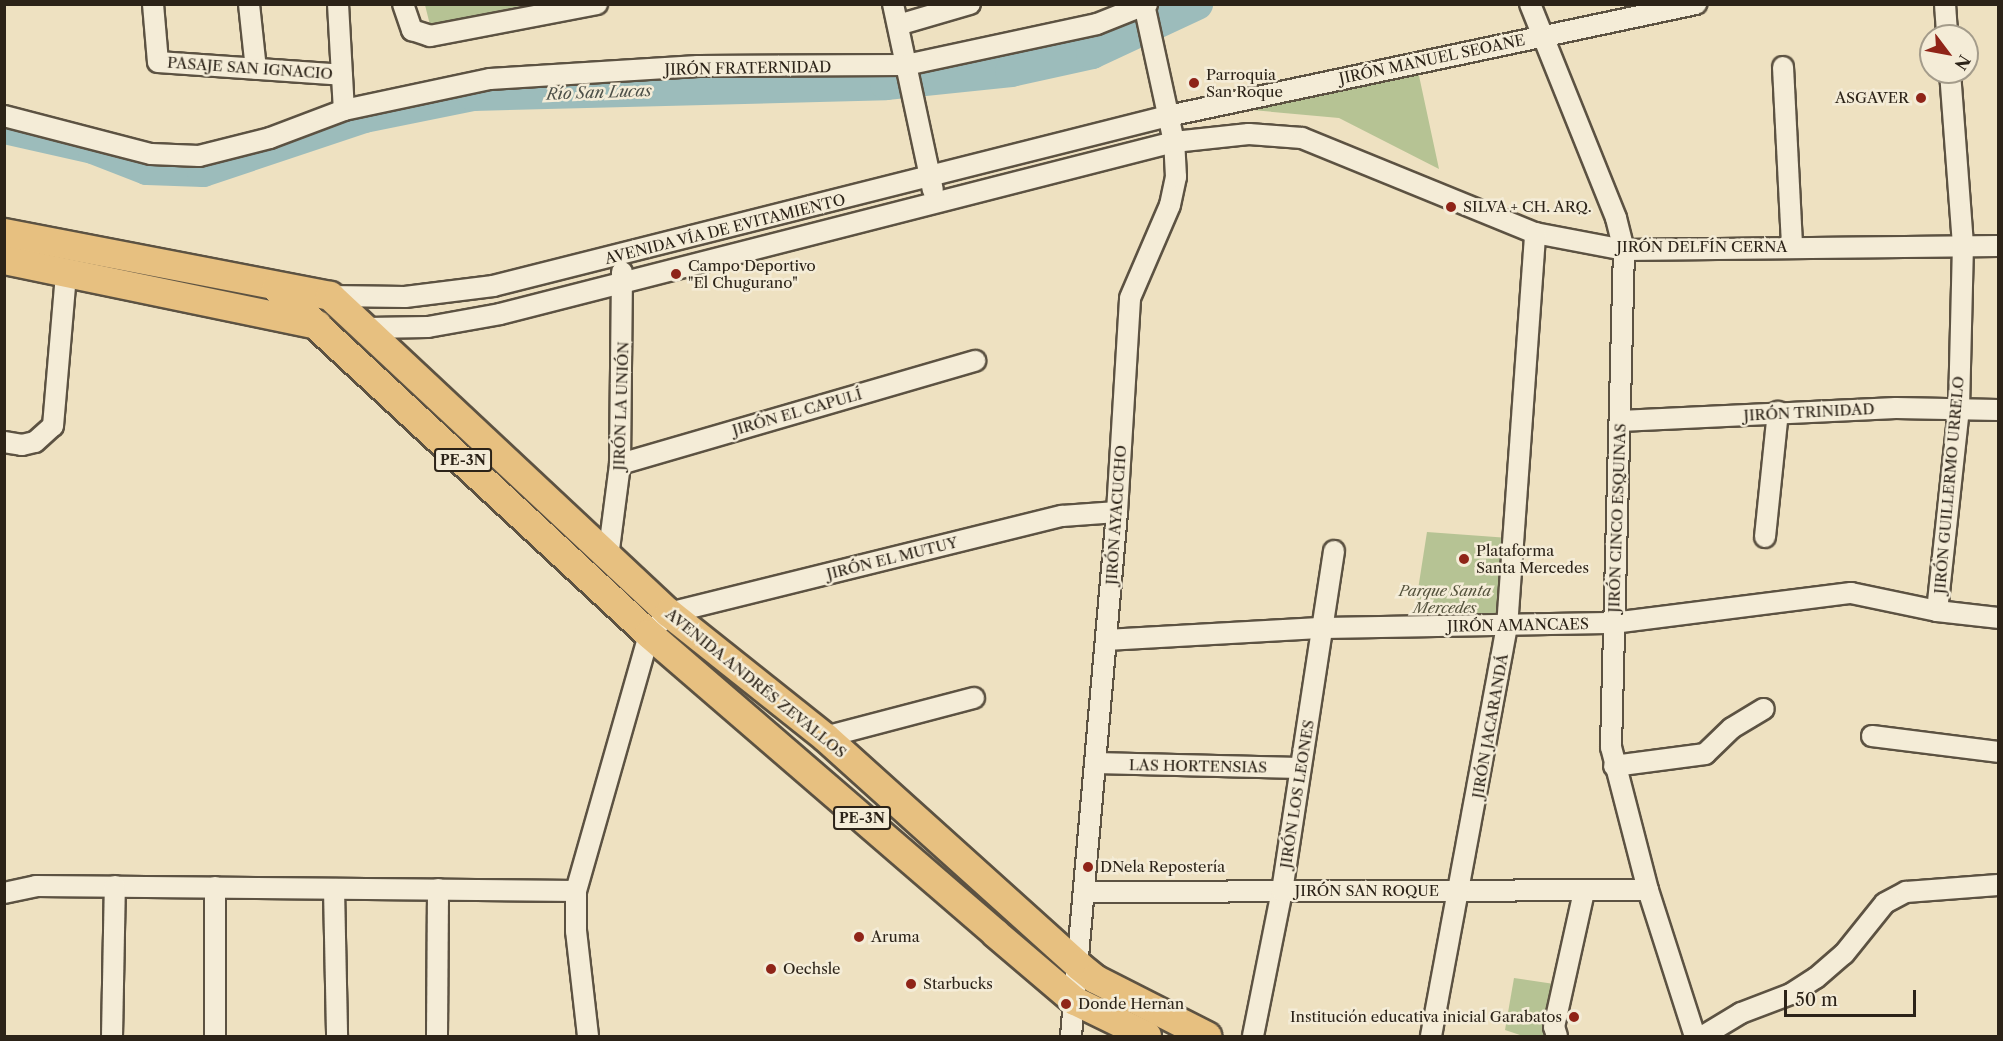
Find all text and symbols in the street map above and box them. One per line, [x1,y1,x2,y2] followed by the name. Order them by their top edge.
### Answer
[1919,24,1979,84] north arrow
[1337,30,1527,88] street label: JIRÓN MANUEL SEOANE
[1950,51,1975,74] text: N
[167,53,333,83] street label: PASAJE SAN IGNACIO
[664,58,832,78] street label: JIRÓN FRATERNIDAD
[1206,65,1283,100] place label: Parroquia San Roque
[1187,76,1201,90] marker: Parroquia San Roque
[546,81,652,103] water label: Río San Lucas
[1835,89,1909,107] place label: ASGAVER
[1914,91,1928,105] marker: ASGAVER
[602,190,848,268] street label: AVENIDA VÍA DE EVITAMIENTO
[1463,198,1593,216] place label: SILVA + CH. ARQ.
[1444,200,1458,214] marker: SILVA + CH. ARQ.
[1617,238,1787,256] street label: JIRÓN DELFÍN CERNA
[688,256,816,291] place label: Campo Deportivo "El Chugurano"
[669,267,683,281] marker: Campo Deportivo "El Chugurano"
[610,341,632,471] street label: JIRÓN LA UNIÓN
[1931,375,1967,595] street label: JIRÓN GUILLERMO URRELO
[730,385,864,439] street label: JIRÓN EL CAPULÍ
[1743,400,1875,424] street label: JIRÓN TRINIDAD
[1605,423,1629,613] street label: JIRÓN CINCO ESQUINAS
[1102,444,1130,586] street label: JIRÓN AYACUCHO
[433,449,493,471] road number: PE-3N
[824,533,960,583] street label: JIRÓN EL MUTUY
[1476,541,1589,576] place label: Plataforma Santa Mercedes
[1457,552,1471,566] marker: Plataforma Santa Mercedes
[1399,581,1491,616] park label: Parque Santa Mercedes
[662,604,850,762] street label: AVENIDA ANDRÉS ZEVALLOS
[1447,615,1589,635] street label: JIRÓN AMANCAES
[1468,652,1512,800] street label: JIRÓN JACARANDÁ
[1276,718,1318,870] street label: JIRÓN LOS LEONES
[1129,756,1267,776] street label: LAS HORTENSIAS
[832,807,892,829] road number: PE-3N
[1100,858,1225,876] place label: DNela Repostería
[1081,860,1095,874] marker: DNela Repostería
[1295,882,1439,900] street label: JIRÓN SAN ROQUE
[871,928,920,946] place label: Aruma
[852,930,866,944] marker: Aruma
[783,960,841,978] place label: Oechsle
[764,962,778,976] marker: Oechsle
[923,975,993,993] place label: Starbucks
[904,977,918,991] marker: Starbucks
[1787,978,1919,1016] scale bar
[1795,989,1838,1011] text: 50 m
[1078,995,1184,1013] place label: Donde Hernan
[1059,997,1073,1011] marker: Donde Hernan
[1290,1008,1562,1026] place label: Institución educativa inicial Garabatos
[1567,1010,1581,1024] marker: Institución educativa inicial Garabatos

